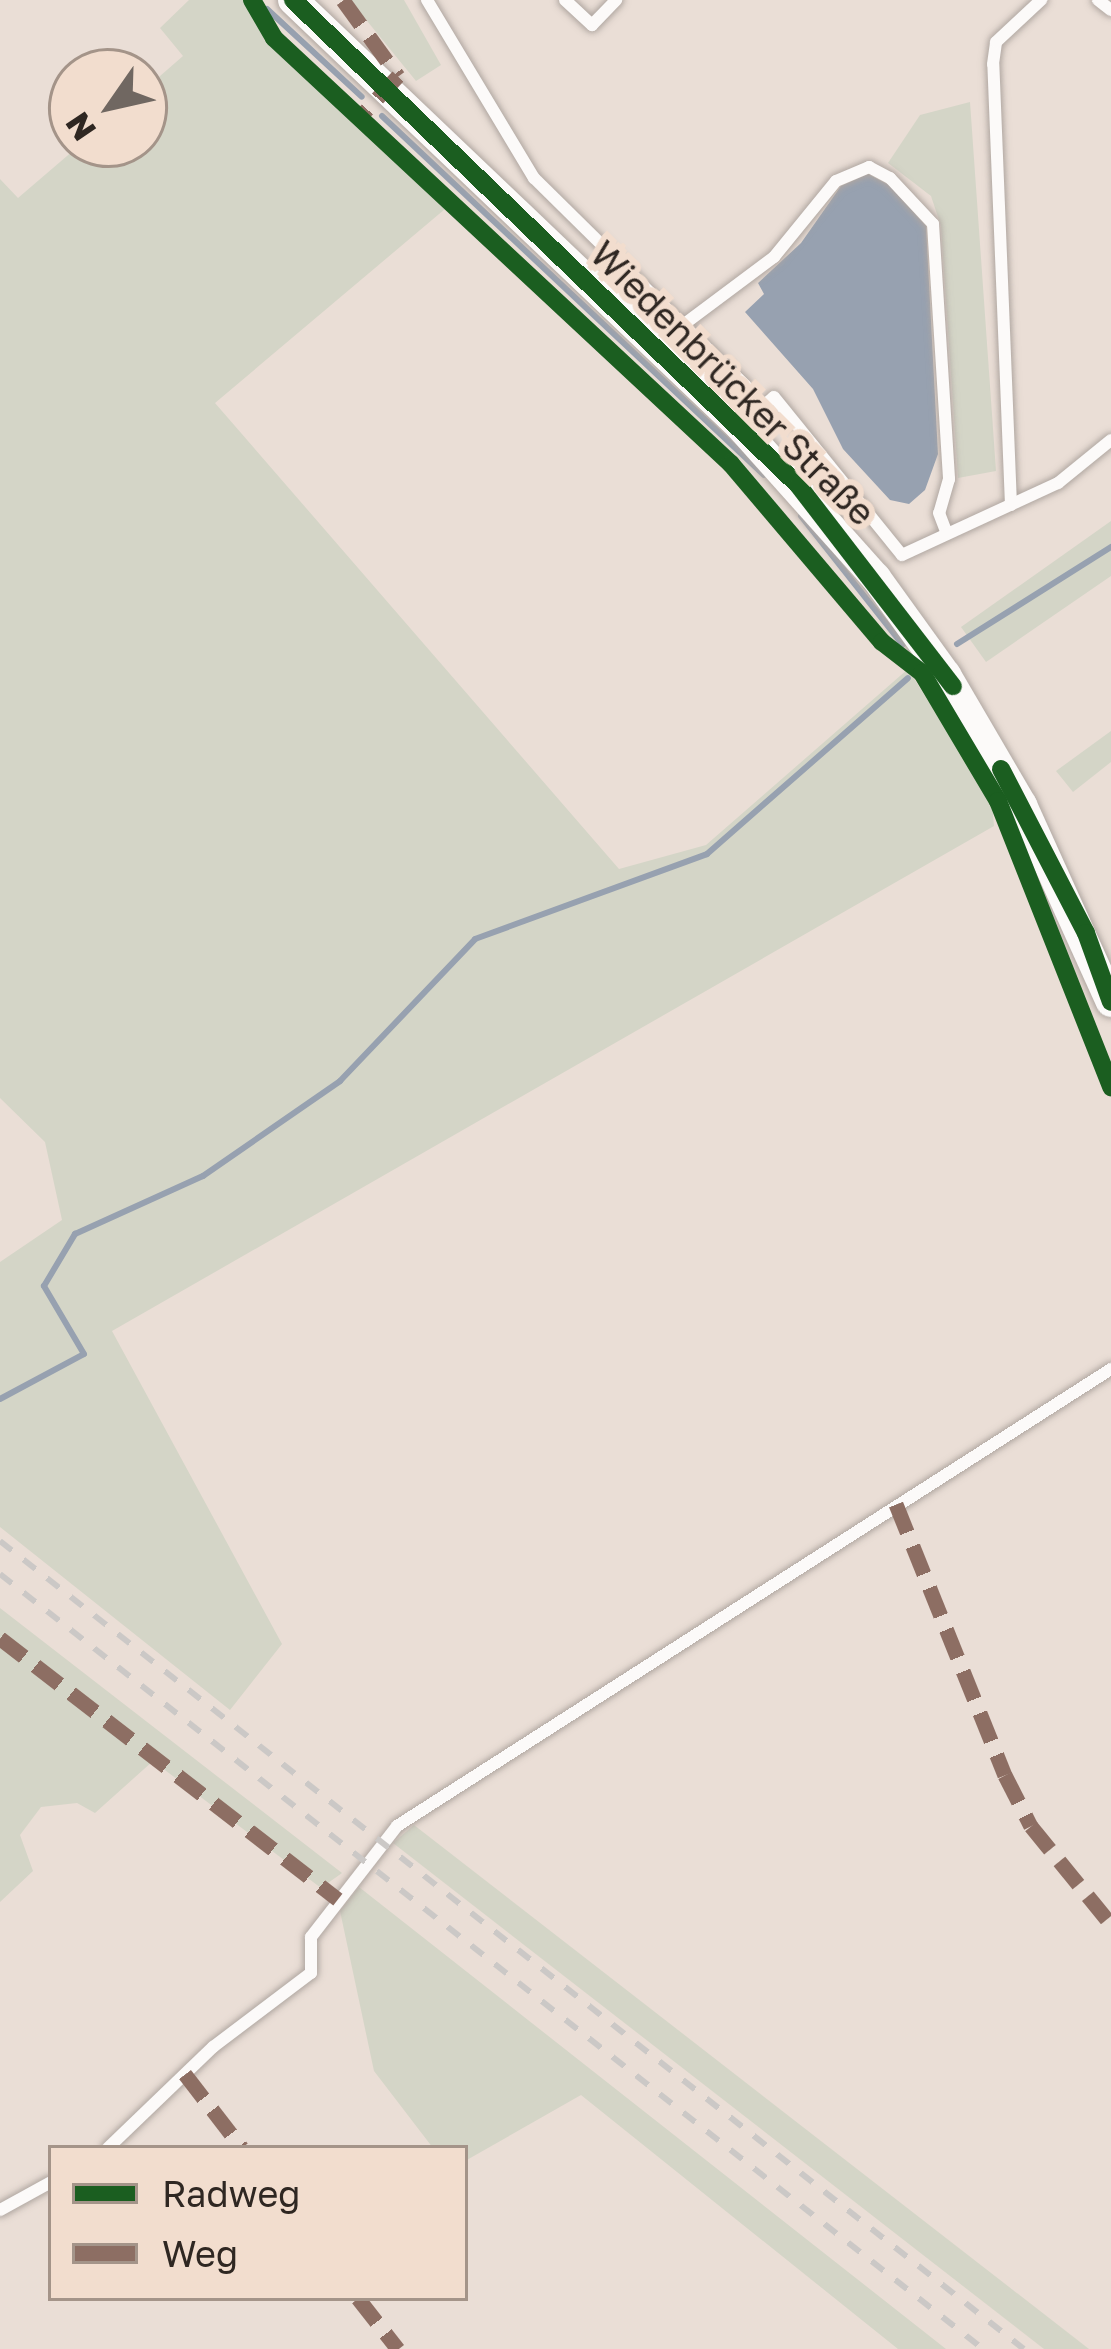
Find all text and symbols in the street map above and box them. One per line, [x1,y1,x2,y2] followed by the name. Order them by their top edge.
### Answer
[48,48,168,168] north arrow
[57,105,103,148] text: N
[582,232,884,534] street label: Wiedenbrücker Straße
[48,2145,468,2301] legend
[162,2172,300,2215] text: Radweg
[162,2232,238,2275] text: Weg

